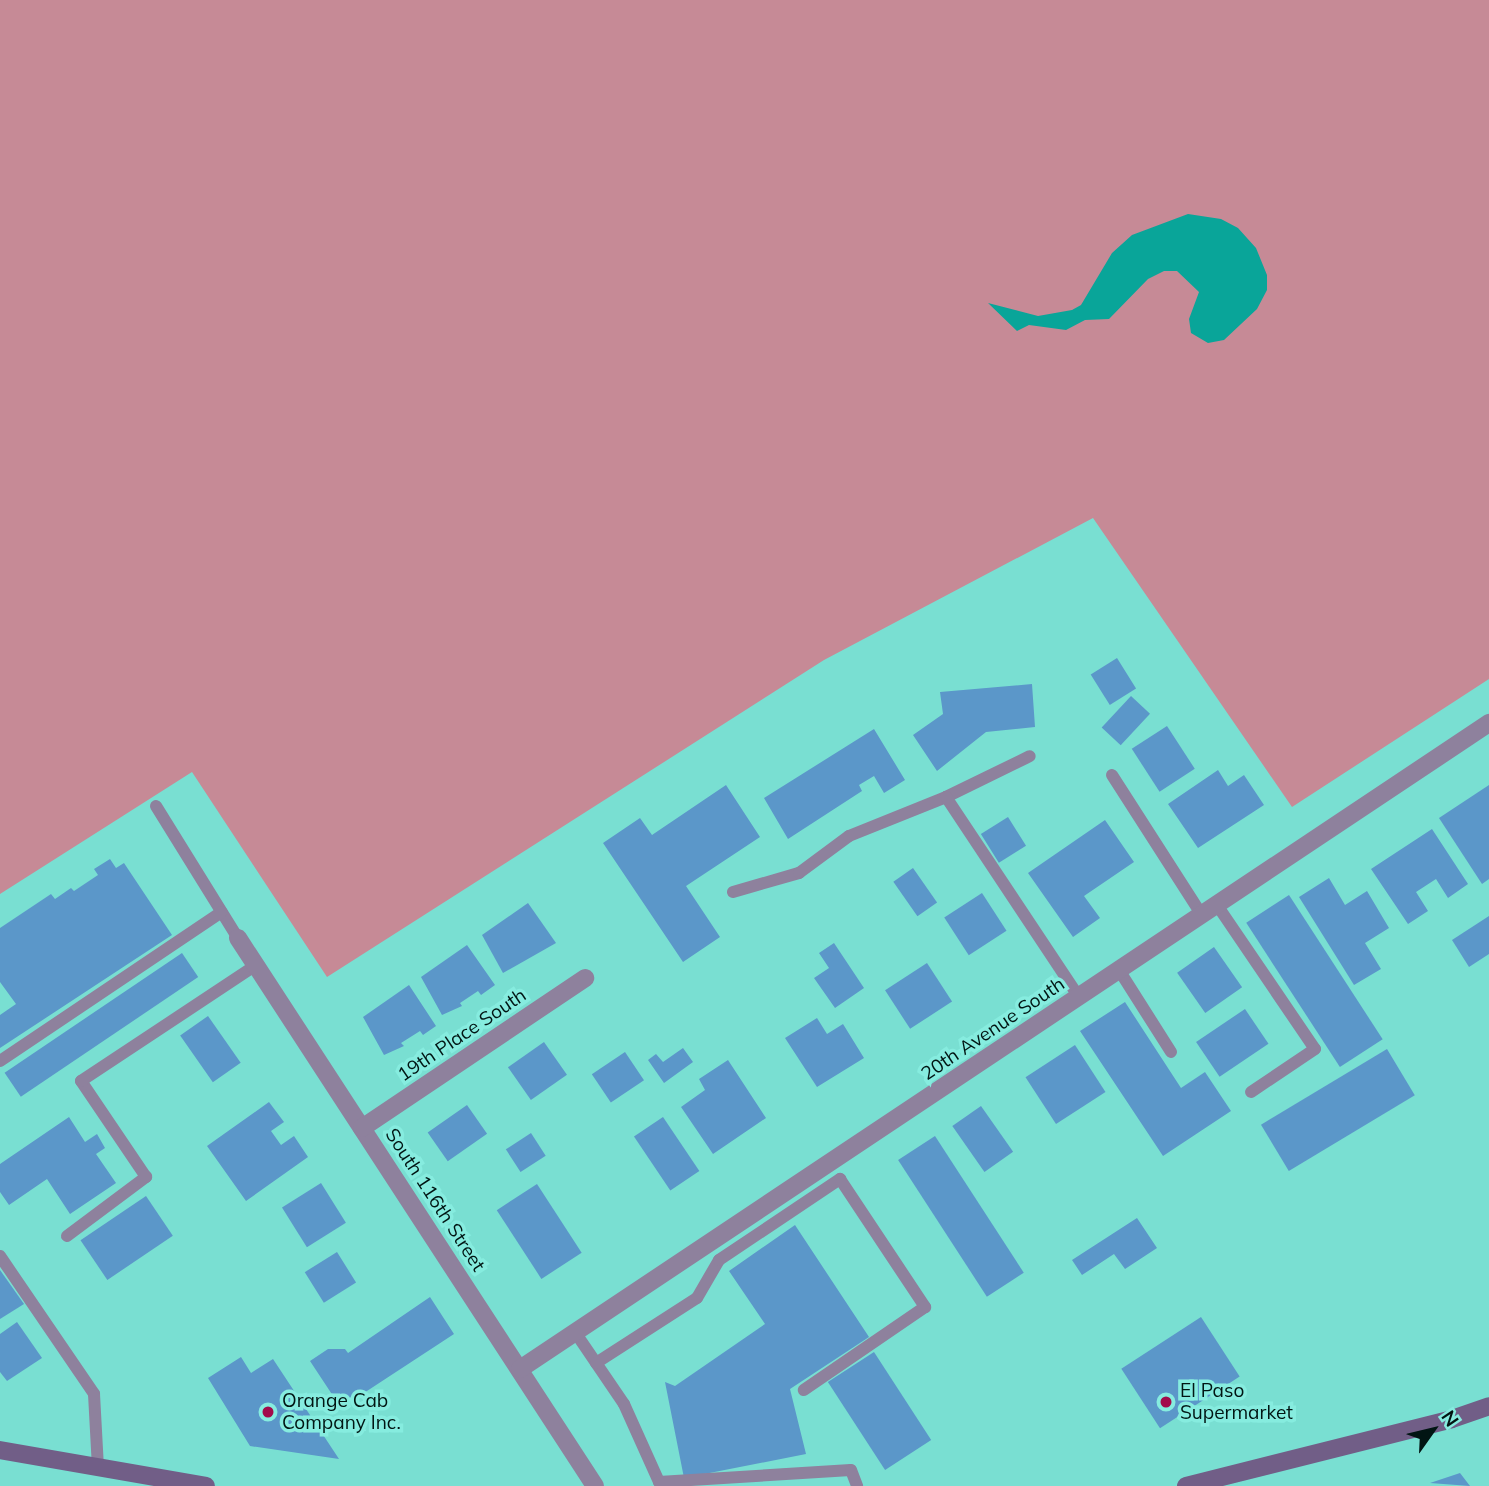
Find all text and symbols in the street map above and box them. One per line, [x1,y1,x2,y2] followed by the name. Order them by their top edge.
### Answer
[917,973,1069,1085] street label: 20th Avenue South
[394,984,530,1086] street label: 19th Place South
[380,1124,490,1276] street label: South 116th Street
[1180,1380,1293,1424] place label: El Paso Supermarket
[282,1390,401,1434] place label: Orange Cab Company Inc.
[1158,1394,1174,1410] marker: El Paso Supermarket
[1398,1395,1468,1465] north arrow
[260,1404,276,1420] marker: Orange Cab Company Inc.
[1436,1406,1464,1431] text: N

